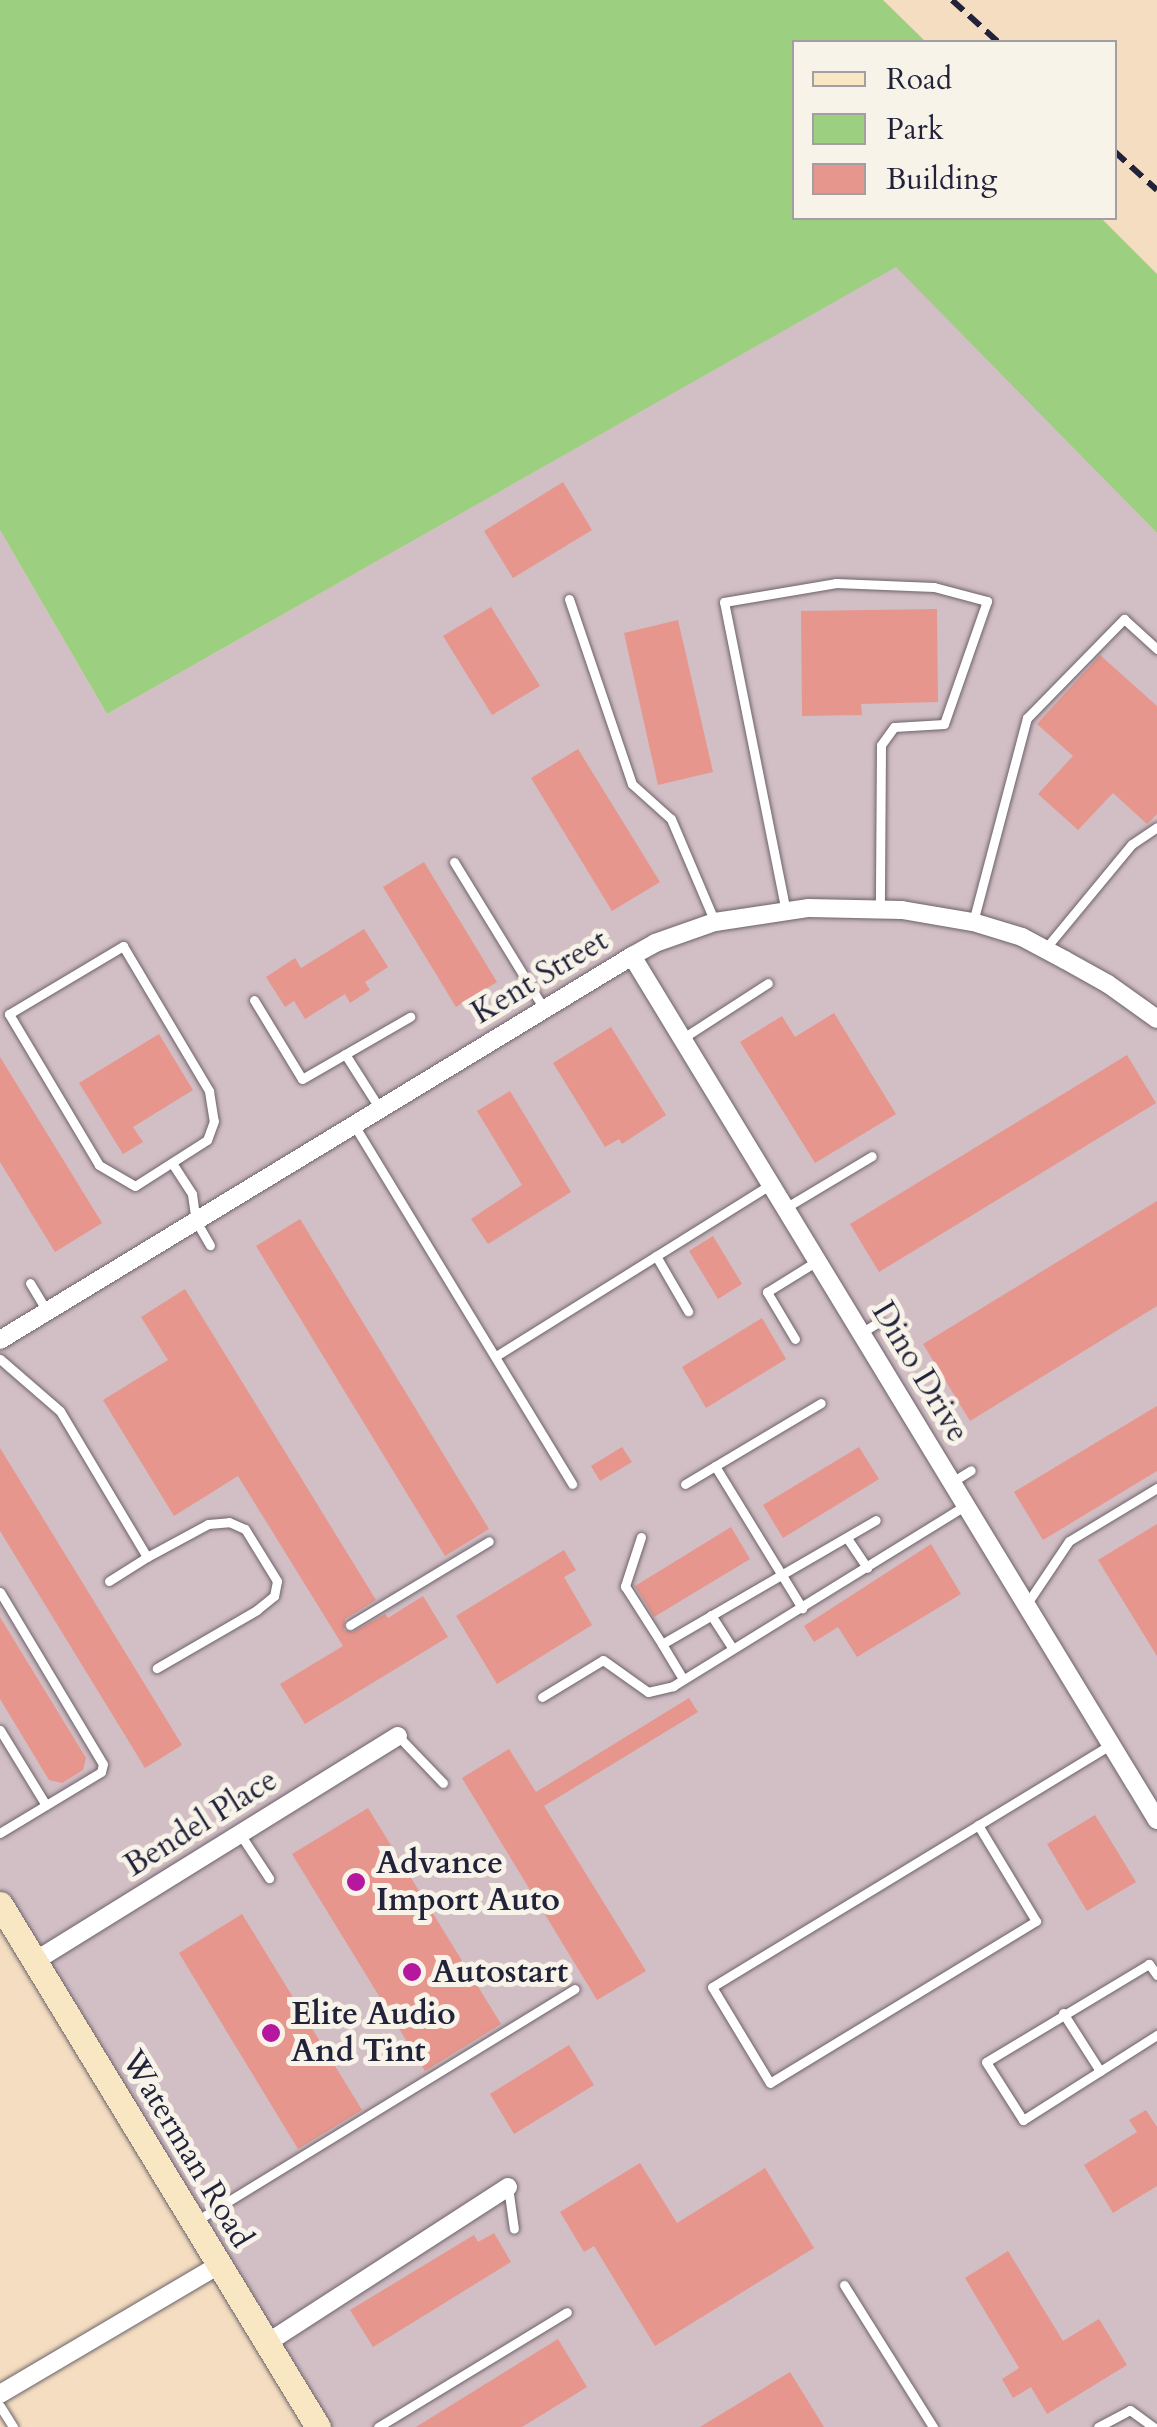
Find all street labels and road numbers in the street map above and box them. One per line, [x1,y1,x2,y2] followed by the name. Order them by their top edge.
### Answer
[465,921,615,1033] street label: Kent Street
[863,1295,977,1449] street label: Dino Drive
[118,1761,284,1885] street label: Bendel Place
[113,2043,261,2255] street label: Waterman Road

